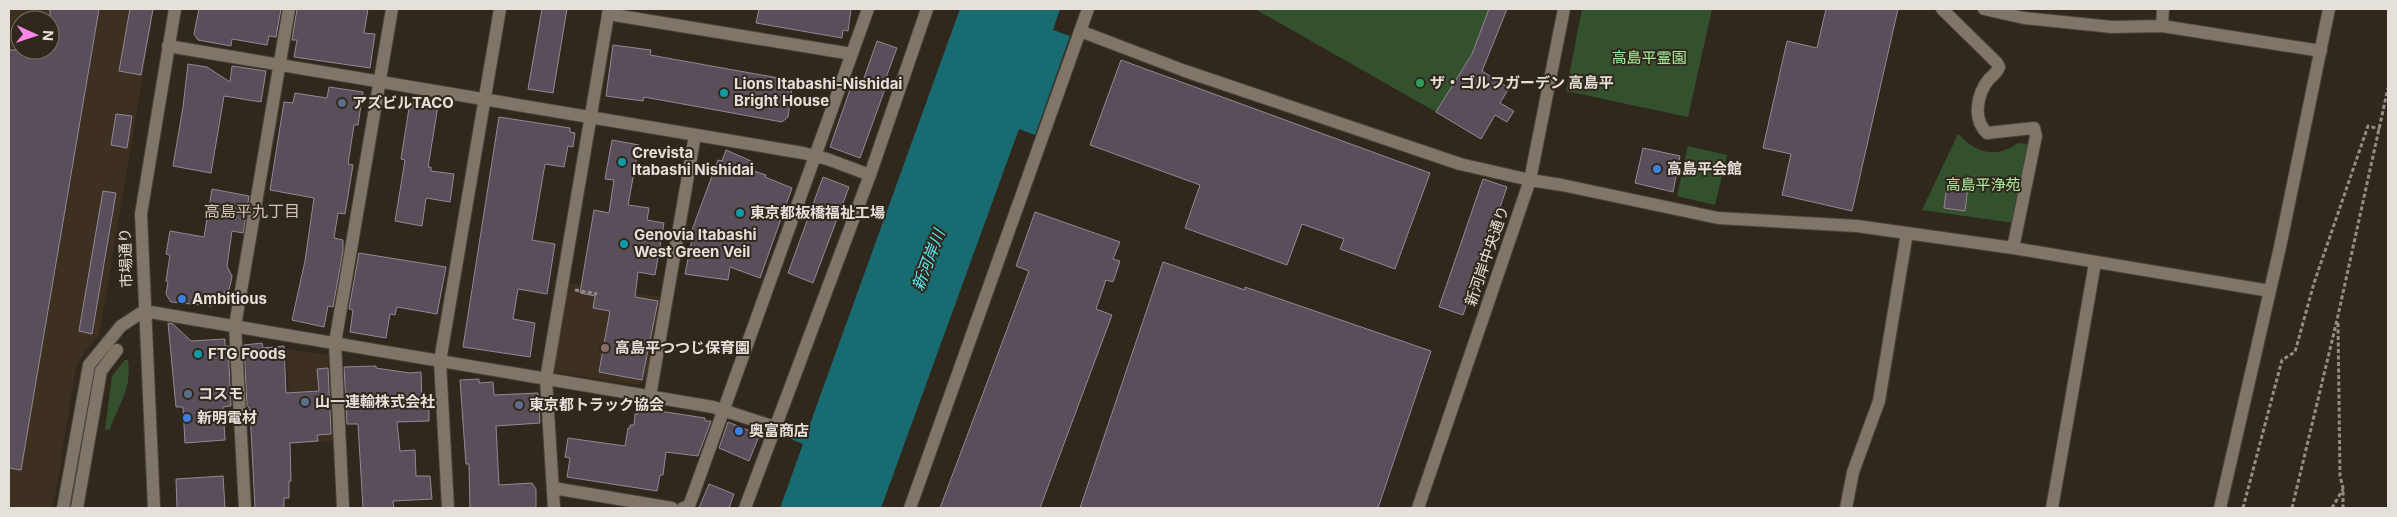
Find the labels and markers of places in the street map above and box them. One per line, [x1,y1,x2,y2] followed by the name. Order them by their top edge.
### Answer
[1430,73,1614,92] place label: ザ・ゴルフガーデン 高島平
[734,74,902,110] place label: Lions Itabashi-Nishidai Bright House
[1414,77,1426,89] marker: ザ・ゴルフガーデン 高島平
[718,87,730,99] marker: Lions Itabashi-Nishidai Bright House
[352,93,454,112] place label: アズビルTACO
[336,97,348,109] marker: アズビルTACO
[632,143,754,179] place label: Crevista Itabashi Nishidai
[616,156,628,168] marker: Crevista Itabashi Nishidai
[1667,159,1742,178] place label: 高島平会館
[1651,163,1663,175] marker: 高島平会館
[750,203,885,222] place label: 東京都板橋福祉工場
[734,207,746,219] marker: 東京都板橋福祉工場
[634,225,757,261] place label: Genovia Itabashi West Green Veil
[618,238,630,250] marker: Genovia Itabashi West Green Veil
[192,289,267,308] place label: Ambitious
[176,293,188,305] marker: Ambitious
[615,338,750,357] place label: 高島平つつじ保育園
[599,342,611,354] marker: 高島平つつじ保育園
[208,344,286,363] place label: FTG Foods
[192,348,204,360] marker: FTG Foods
[198,384,243,403] place label: コスモ
[182,388,194,400] marker: コスモ
[315,392,435,411] place label: 山一連輸株式会社
[529,395,664,414] place label: 東京都トラック協会
[299,396,311,408] marker: 山一連輸株式会社
[513,399,525,411] marker: 東京都トラック協会
[197,408,257,427] place label: 新明電材
[181,412,193,424] marker: 新明電材
[749,421,809,440] place label: 奥富商店
[733,425,745,437] marker: 奥富商店

